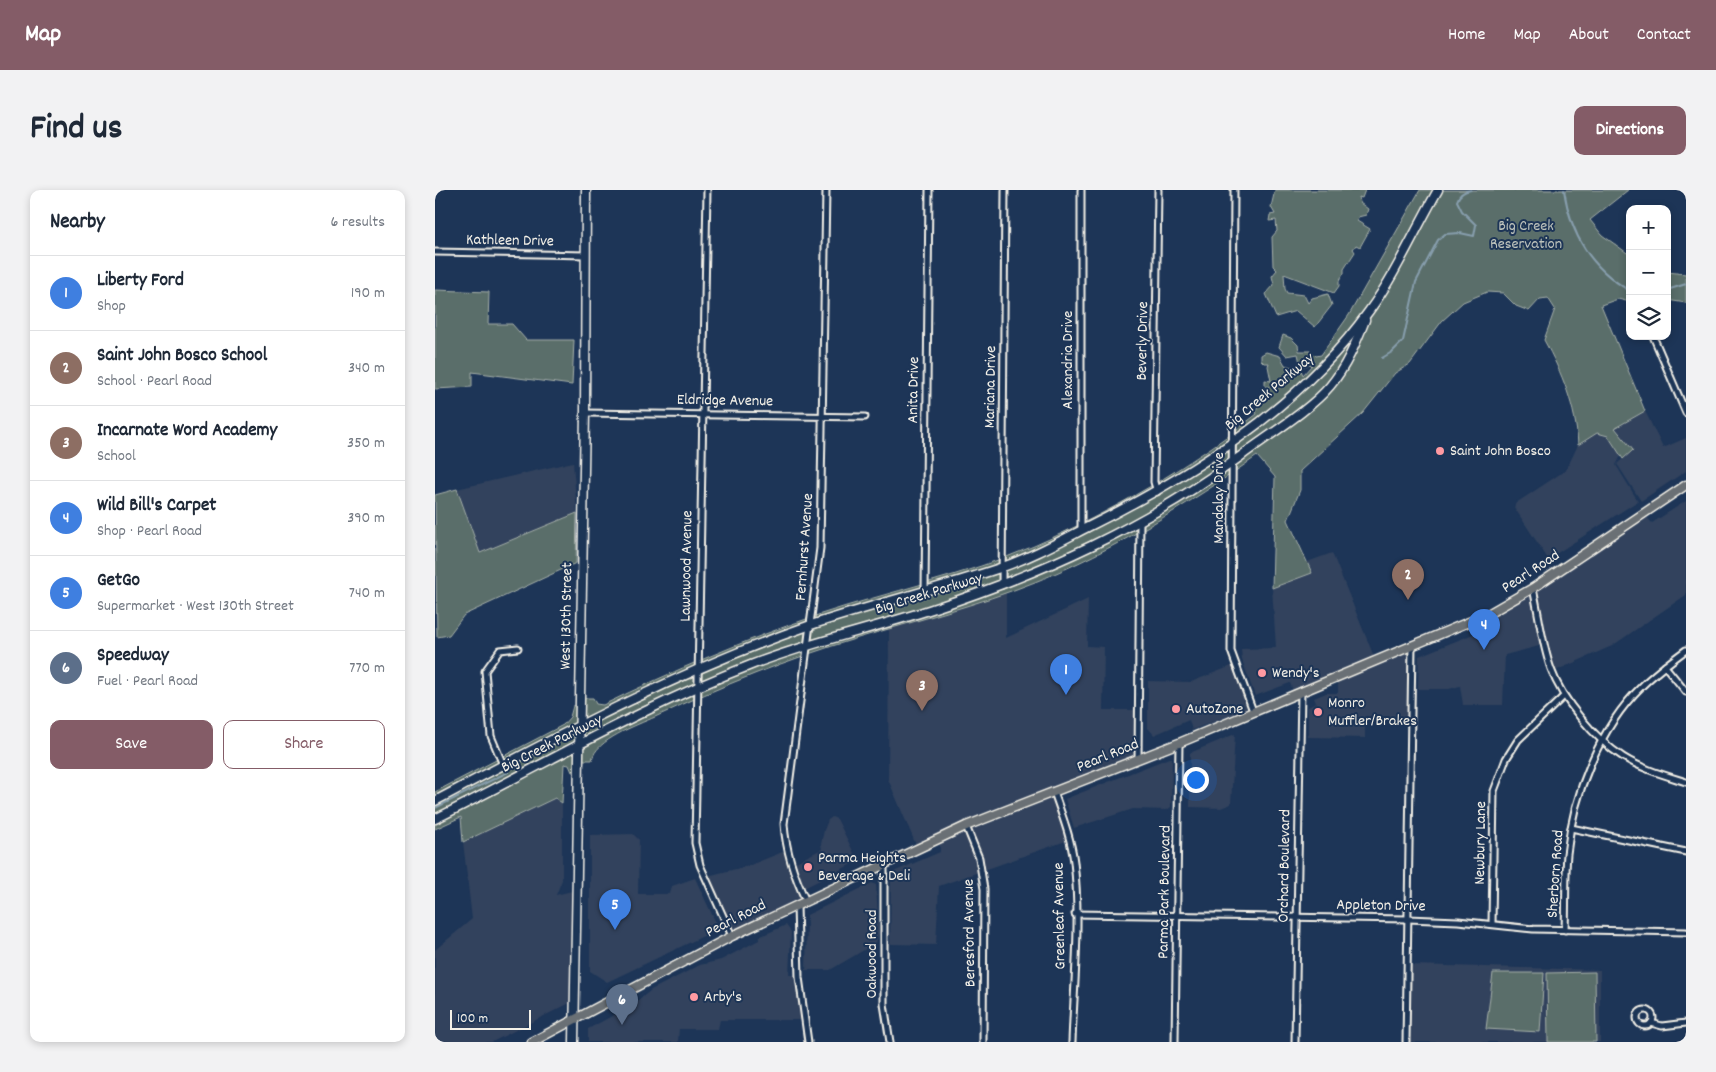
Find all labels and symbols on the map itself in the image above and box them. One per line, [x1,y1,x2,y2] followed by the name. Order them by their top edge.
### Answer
[1490,215,1562,256] park label: Big Creek Reservation
[466,229,554,253] street label: Kathleen Drive
[1131,301,1155,381] street label: Beverly Drive
[1057,311,1080,409] street label: Alexandria Drive
[979,345,1003,429] street label: Mariana Drive
[1220,347,1320,436] street label: Big Creek Parkway
[902,356,926,424] street label: Anita Drive
[677,389,773,413] street label: Eldridge Avenue
[1450,440,1551,463] place label: Saint John Bosco
[1434,445,1446,457] marker: Saint John Bosco
[1208,452,1231,544] street label: Mandalay Drive
[790,492,820,602] street label: Fernhurst Avenue
[675,510,699,622] street label: Lawnwood Avenue
[1497,545,1565,599] street label: Pearl Road
[1392,559,1424,600] pin: 2
[555,562,579,670] street label: West 130th Street
[873,567,986,621] street label: Big Creek Parkway
[1468,609,1500,650] pin: 4
[1050,654,1082,695] pin: 1
[1272,662,1320,685] place label: Wendy's
[1256,667,1268,679] marker: Wendy's
[906,670,938,711] pin: 3
[1328,692,1417,733] place label: Monro Muffler/Brakes
[1186,698,1243,721] place label: AutoZone
[1170,703,1182,715] marker: AutoZone
[1312,706,1324,718] marker: Monro Muffler/Brakes
[497,708,607,779] street label: Big Creek Parkway
[1073,733,1143,779] street label: Pearl Road
[1183,767,1209,793] your location
[1469,801,1493,885] street label: Newbury Lane
[1273,809,1297,923] street label: Orchard Boulevard
[1152,825,1178,959] street label: Parma Park Boulevard
[1541,829,1571,919] street label: Sherborn Road
[818,847,910,888] place label: Parma Heights Beverage & Deli
[802,861,814,873] marker: Parma Heights Beverage & Deli
[1048,862,1072,970] street label: Greenleaf Avenue
[958,879,982,987] street label: Beresford Avenue
[599,889,631,930] pin: 5
[702,894,770,944] street label: Pearl Road
[1336,894,1426,918] street label: Appleton Drive
[861,910,884,998] street label: Oakwood Road
[606,984,638,1025] pin: 6
[704,986,742,1009] place label: Arby's
[688,991,700,1003] marker: Arby's
[450,1007,531,1030] scale bar

